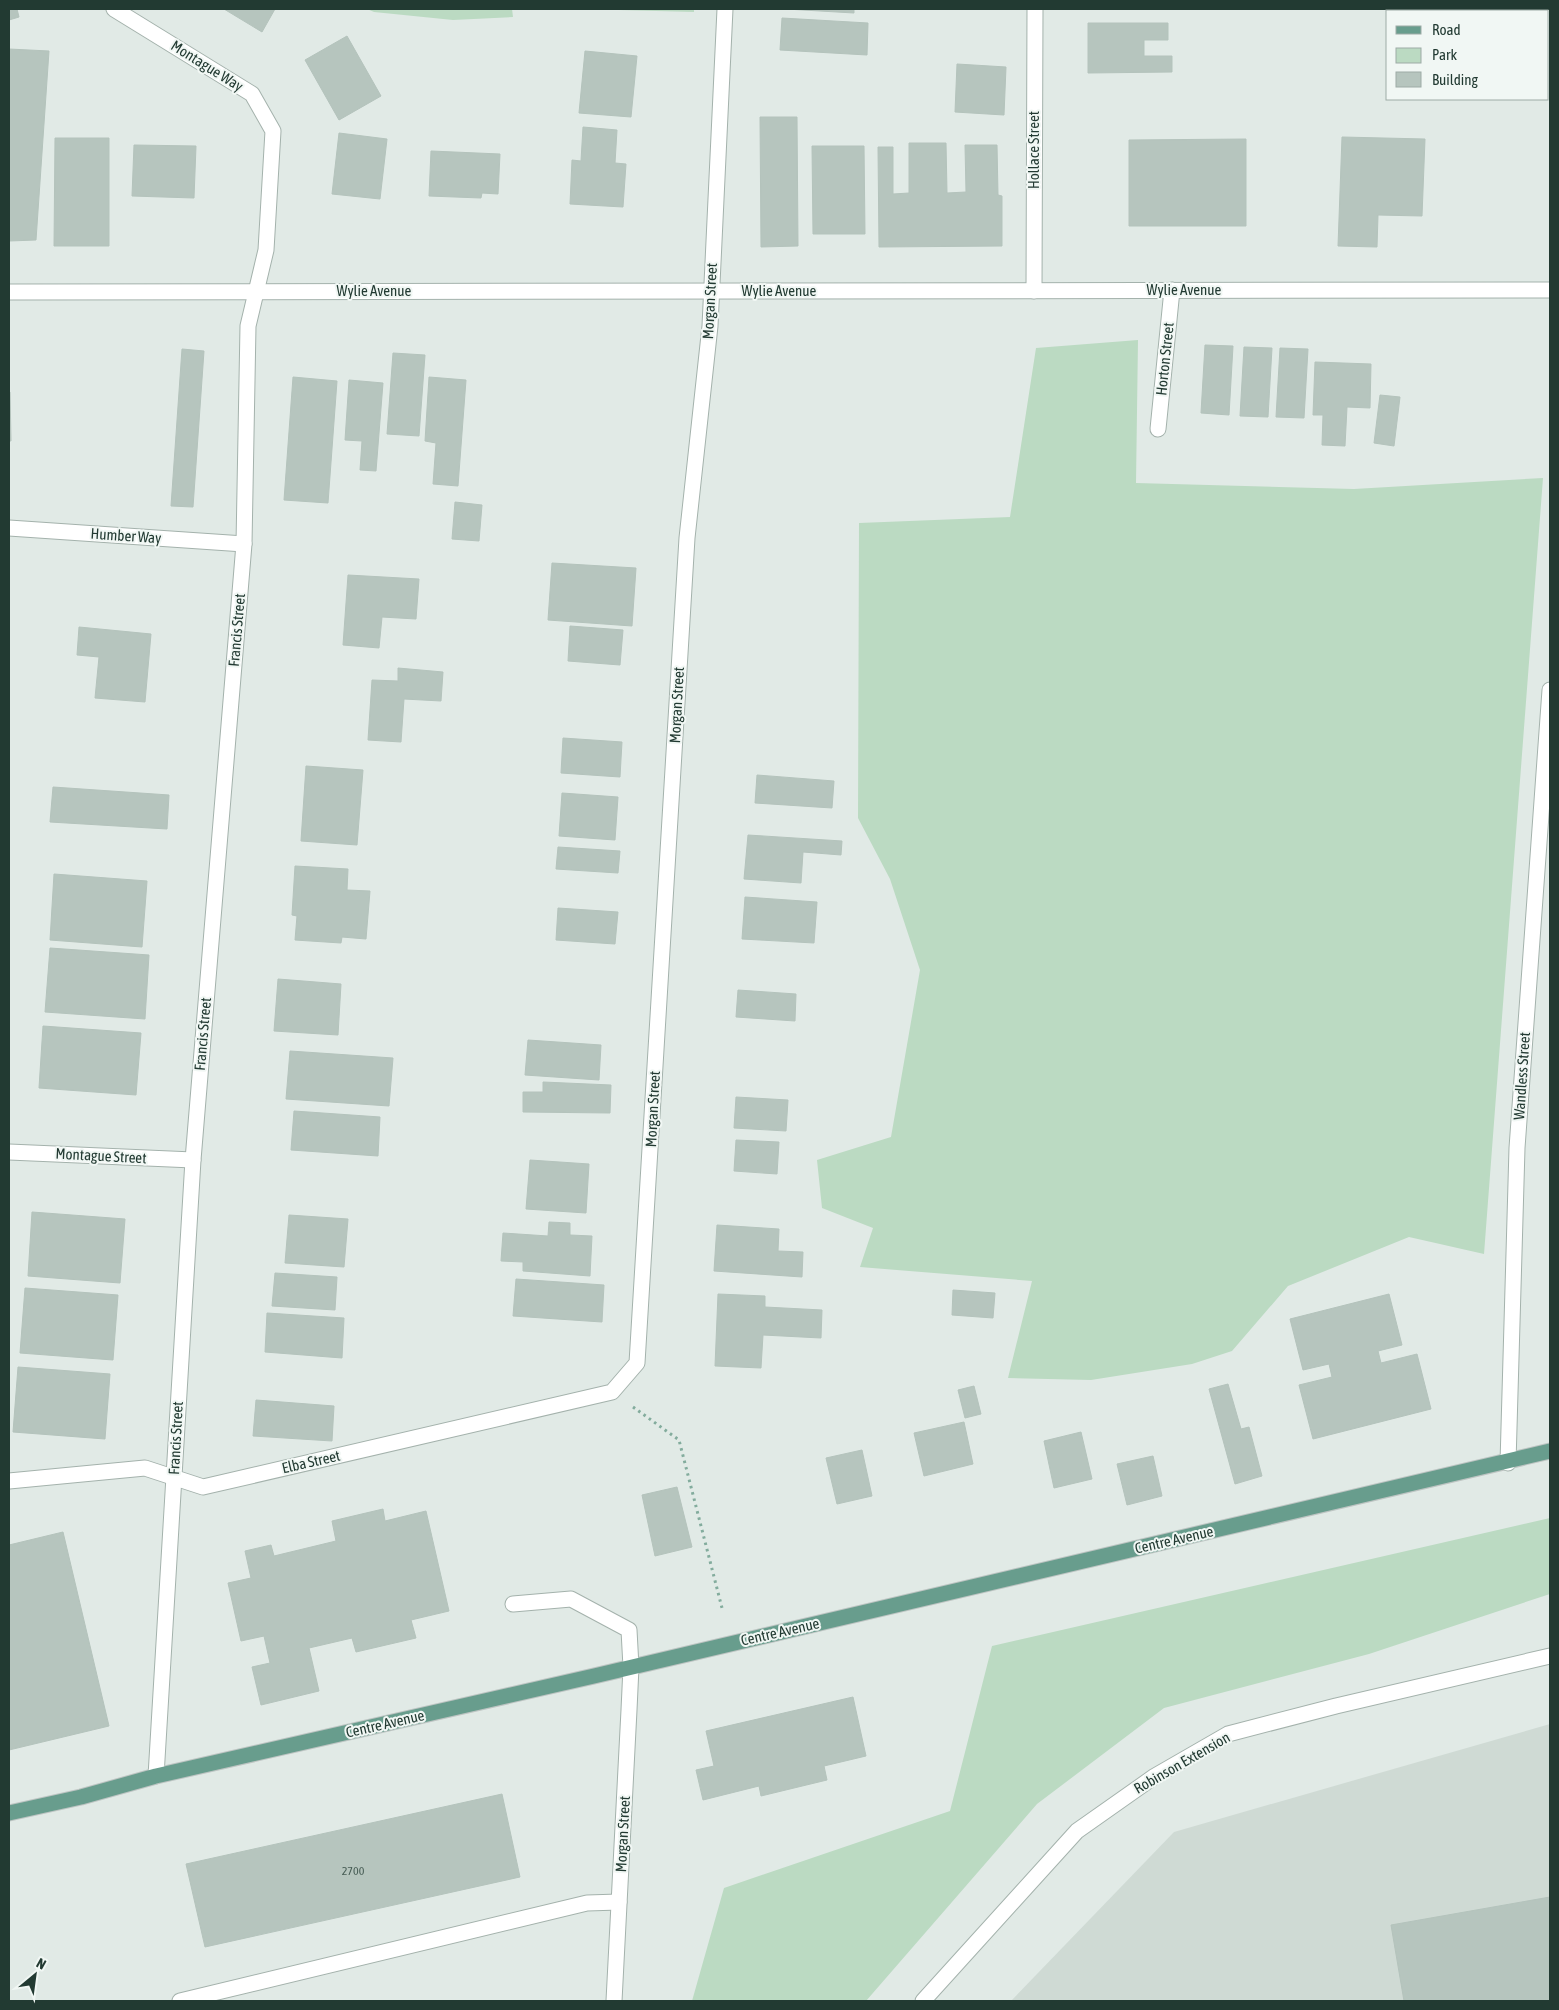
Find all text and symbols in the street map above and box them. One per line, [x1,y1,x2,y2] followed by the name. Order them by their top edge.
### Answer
[1386,10,1549,100] legend
[1432,21,1461,38] text: Road
[168,37,246,94] street label: Montague Way
[1432,46,1457,63] text: Park
[1432,71,1478,88] text: Building
[1025,111,1042,189] street label: Hollace Street
[699,262,720,340] street label: Morgan Street
[1147,281,1222,298] street label: Wylie Avenue
[337,282,412,299] street label: Wylie Avenue
[742,282,817,299] street label: Wylie Avenue
[1152,322,1177,396] street label: Horton Street
[90,525,162,546] street label: Humber Way
[225,593,248,667] street label: Francis Street
[666,666,687,744] street label: Morgan Street
[191,997,214,1071] street label: Francis Street
[1510,1031,1533,1120] street label: Wandless Street
[642,1070,663,1148] street label: Morgan Street
[55,1145,147,1166] street label: Montague Street
[165,1401,186,1475] street label: Francis Street
[280,1447,342,1476] street label: Elba Street
[1133,1522,1215,1557] street label: Centre Avenue
[739,1614,821,1649] street label: Centre Avenue
[344,1706,426,1741] street label: Centre Avenue
[1131,1728,1233,1797] street label: Robinson Extension
[612,1795,633,1873] street label: Morgan Street
[342,1864,365,1878] house number: 2700
[10,1950,60,2000] north arrow
[34,1955,49,1973] text: N

